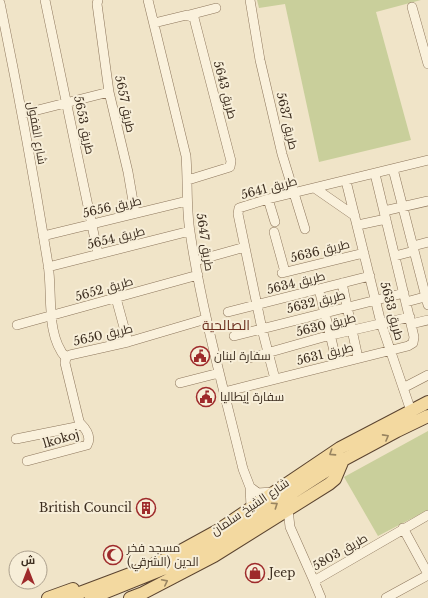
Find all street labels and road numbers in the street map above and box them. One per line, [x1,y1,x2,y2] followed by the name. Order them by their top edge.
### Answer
[210,59,240,121] street label: طريق 5643
[112,74,139,134] street label: طريق 5657
[274,91,301,151] street label: طريق 5637
[71,94,98,156] street label: طريق 5653
[24,100,50,166] street label: شارع القفول
[239,173,299,202] street label: طريق 5641
[81,192,143,221] street label: طريق 5656
[194,212,217,272] street label: طريق 5647
[85,223,147,252] street label: طريق 5654
[289,236,351,265] street label: طريق 5636
[265,268,327,297] street label: طريق 5634
[73,273,135,304] street label: طريق 5652
[377,280,408,342] street label: طريق 5633
[285,287,347,316] street label: طريق 5632
[294,310,358,339] street label: طريق 5630
[72,320,134,349] street label: طريق 5650
[295,339,355,368] street label: طريق 5631
[41,426,81,451] street label: lkokoj
[208,475,292,539] street label: شارع الشيخ سلمان
[310,530,370,573] street label: طريق 5803

